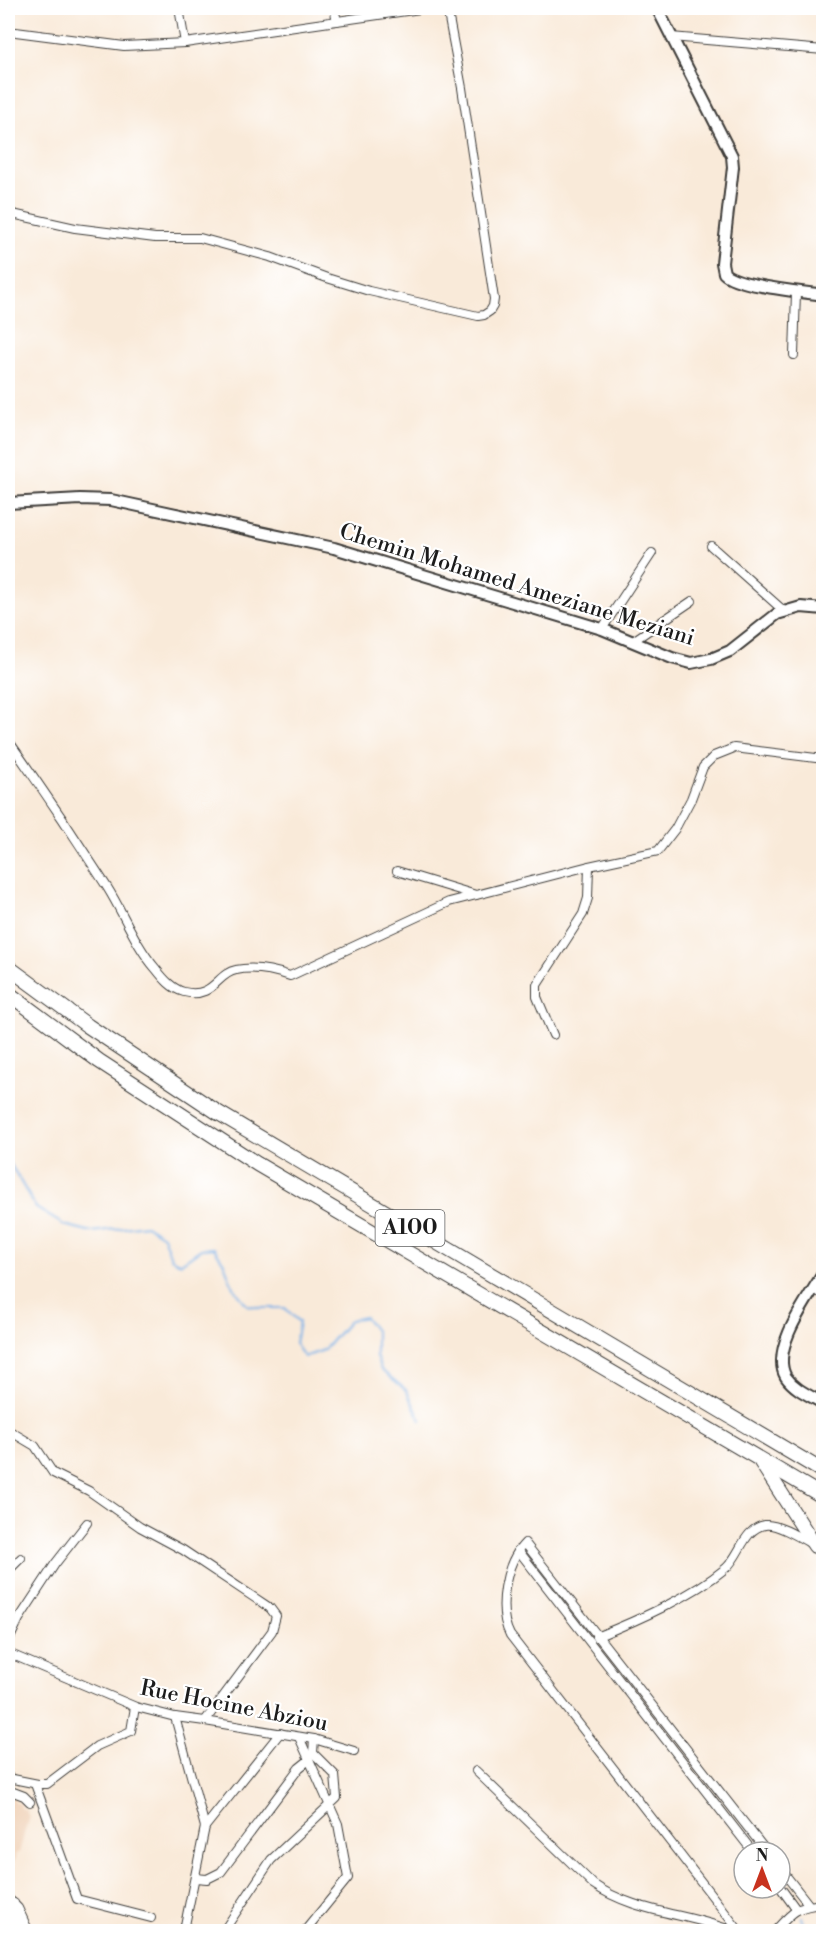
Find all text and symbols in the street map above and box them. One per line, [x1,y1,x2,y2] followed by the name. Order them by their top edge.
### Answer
[336,518,698,652] street label: Chemin Mohamed Ameziane Meziani
[376,1210,444,1246] road number: A100
[138,1675,330,1738] street label: Rue Hocine Abziou
[732,1840,792,1900] north arrow
[756,1846,769,1866] text: N

